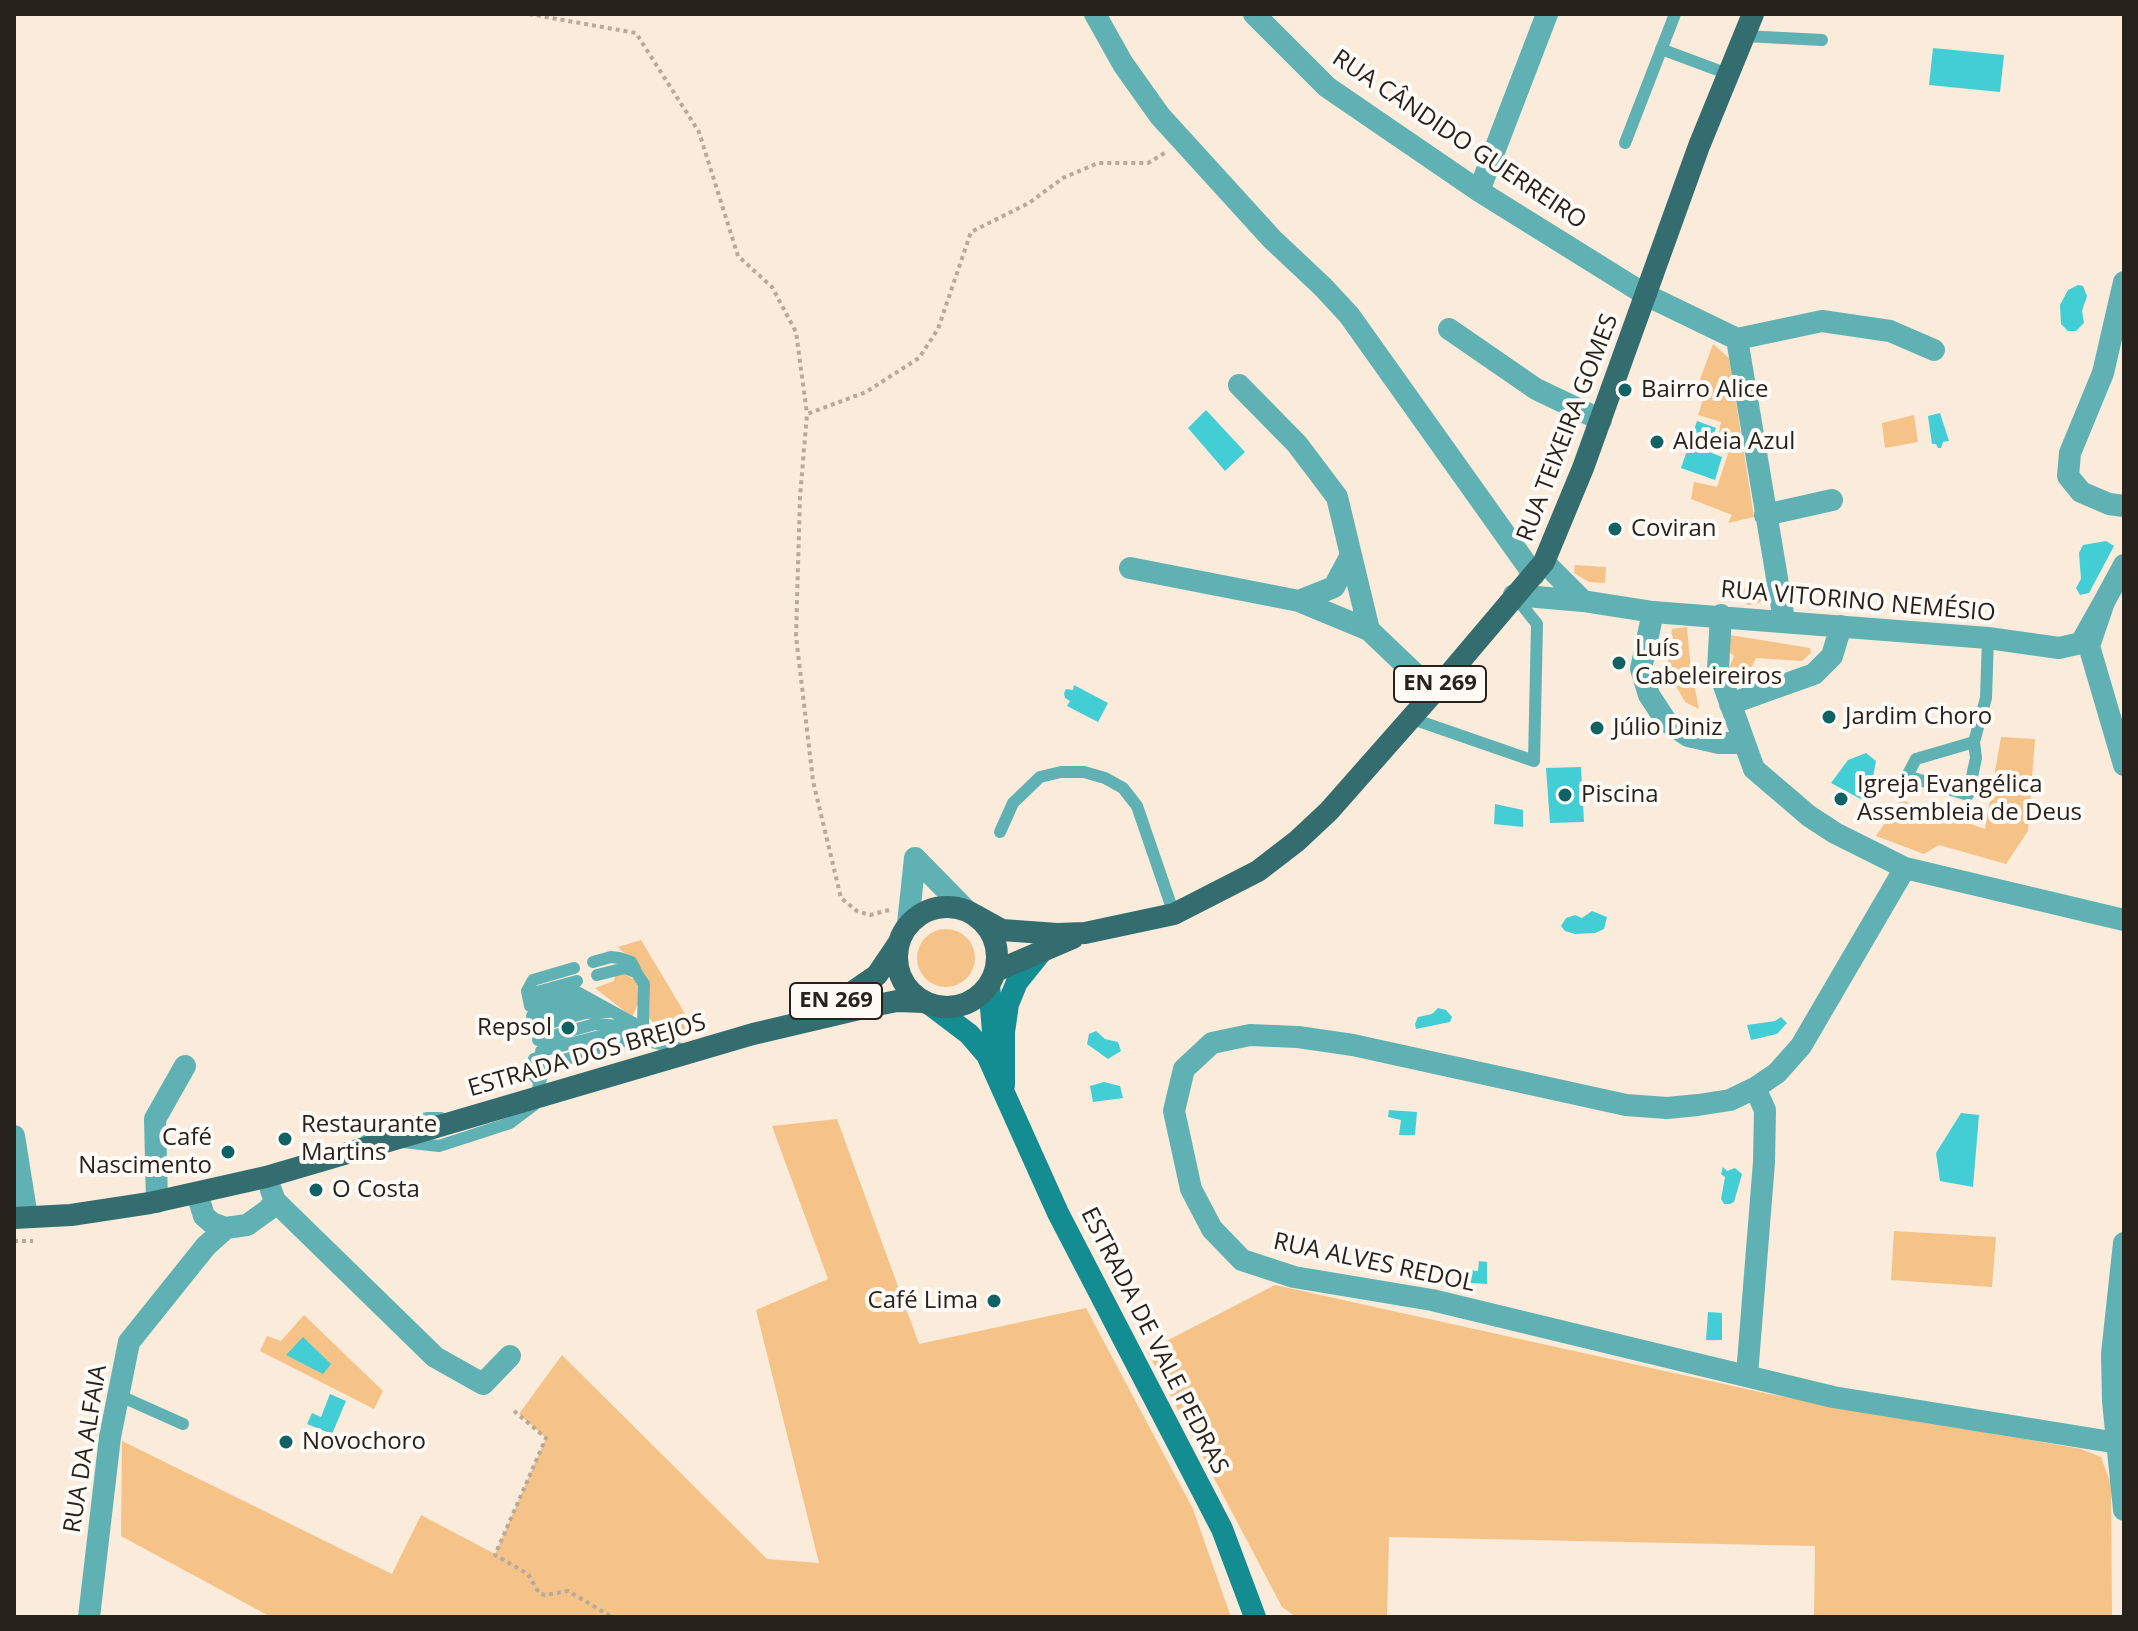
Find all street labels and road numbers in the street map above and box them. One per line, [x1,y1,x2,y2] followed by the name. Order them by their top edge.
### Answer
[1327,44,1591,236] street label: RUA CÂNDIDO GUERREIRO
[1511,310,1625,546] street label: RUA TEIXEIRA GOMES
[1719,576,1997,628] street label: RUA VITORINO NEMÉSIO
[1394,666,1486,702] road number: EN 269
[790,983,882,1019] road number: EN 269
[465,1008,709,1104] street label: ESTRADA DOS BREJOS
[1074,1203,1234,1479] street label: ESTRADA DE VALE PEDRAS
[1271,1228,1477,1298] street label: RUA ALVES REDOL
[59,1363,113,1535] street label: RUA DA ALFAIA

